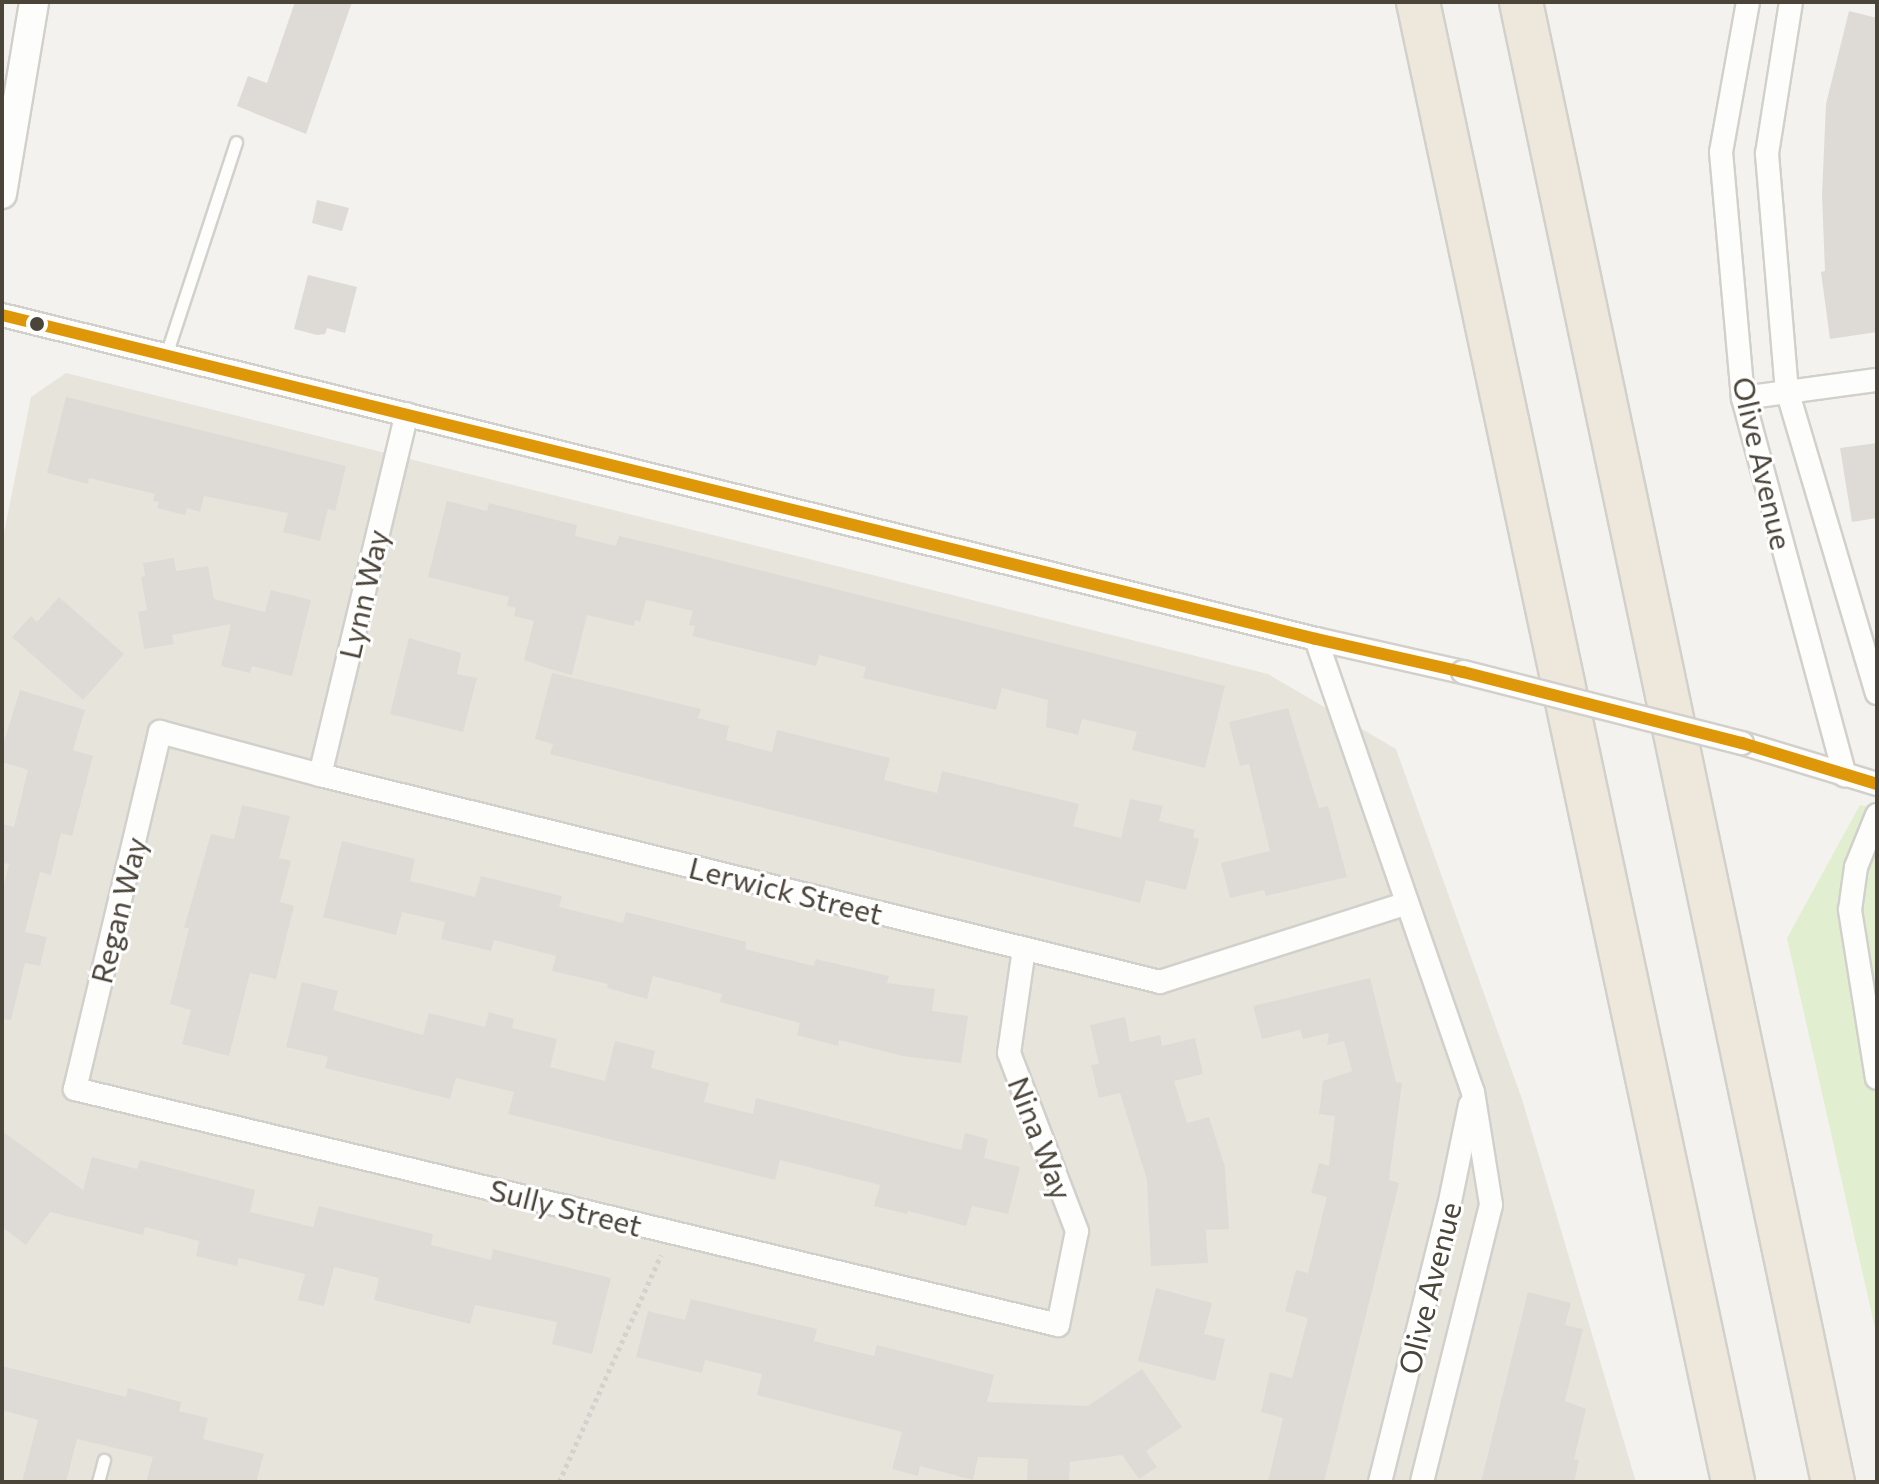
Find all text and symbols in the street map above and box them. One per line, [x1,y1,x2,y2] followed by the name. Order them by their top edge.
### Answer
[29,316,45,332] unlabelled marker
[1726,373,1800,553] street label: Olive Avenue
[331,526,395,662] street label: Lynn Way
[82,833,154,987] street label: Regan Way
[685,849,887,931] street label: Lerwick Street
[1001,1071,1081,1205] street label: Nina Way
[486,1171,646,1243] street label: Sully Street
[1390,1198,1468,1378] street label: Olive Avenue

